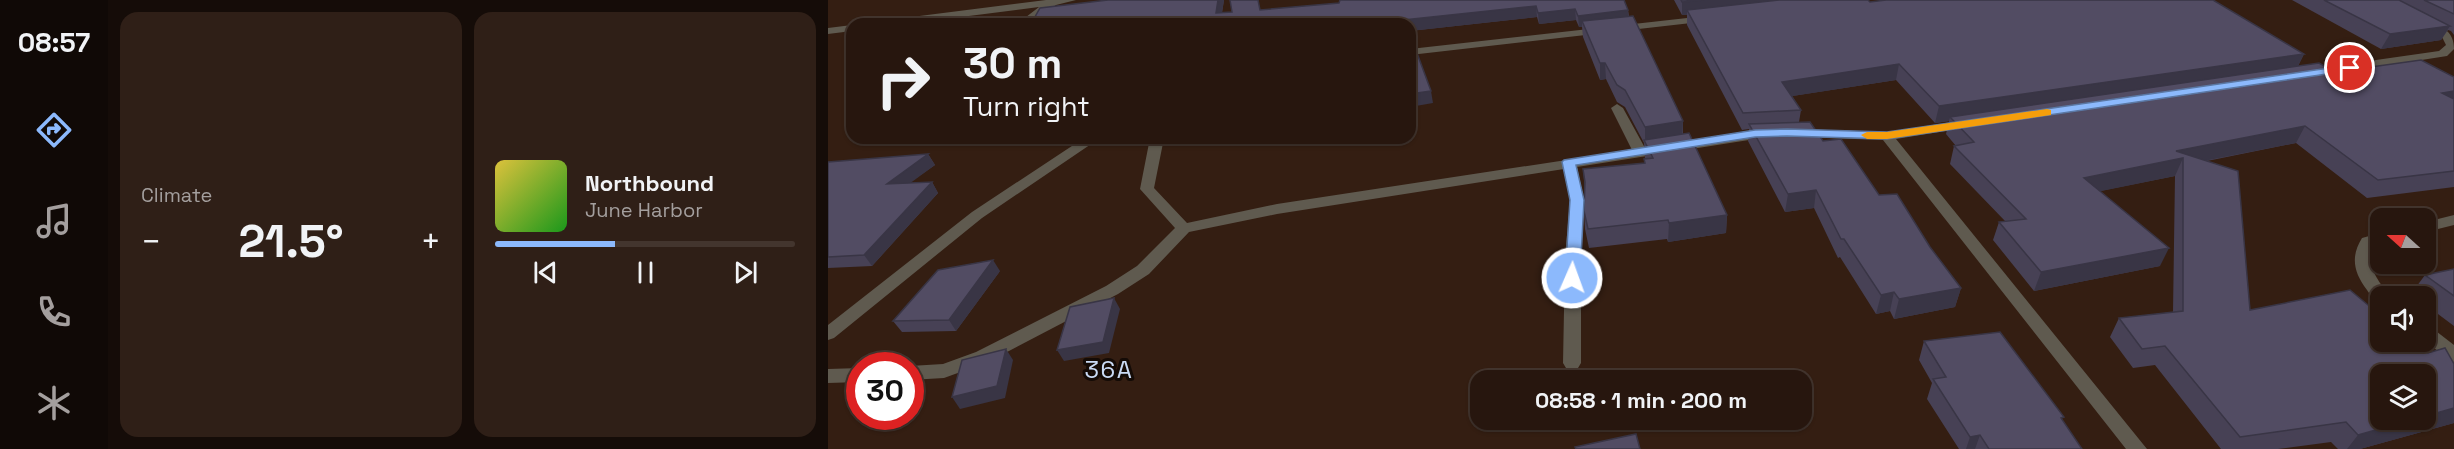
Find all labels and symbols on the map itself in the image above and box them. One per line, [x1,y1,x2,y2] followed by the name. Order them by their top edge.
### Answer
[2324,42,2375,93] pin
[2370,208,2436,274] north arrow
[1540,246,1604,310] position arrow
[846,352,924,430] speed limit sign: 30
[1085,354,1133,385] district label: 36A

